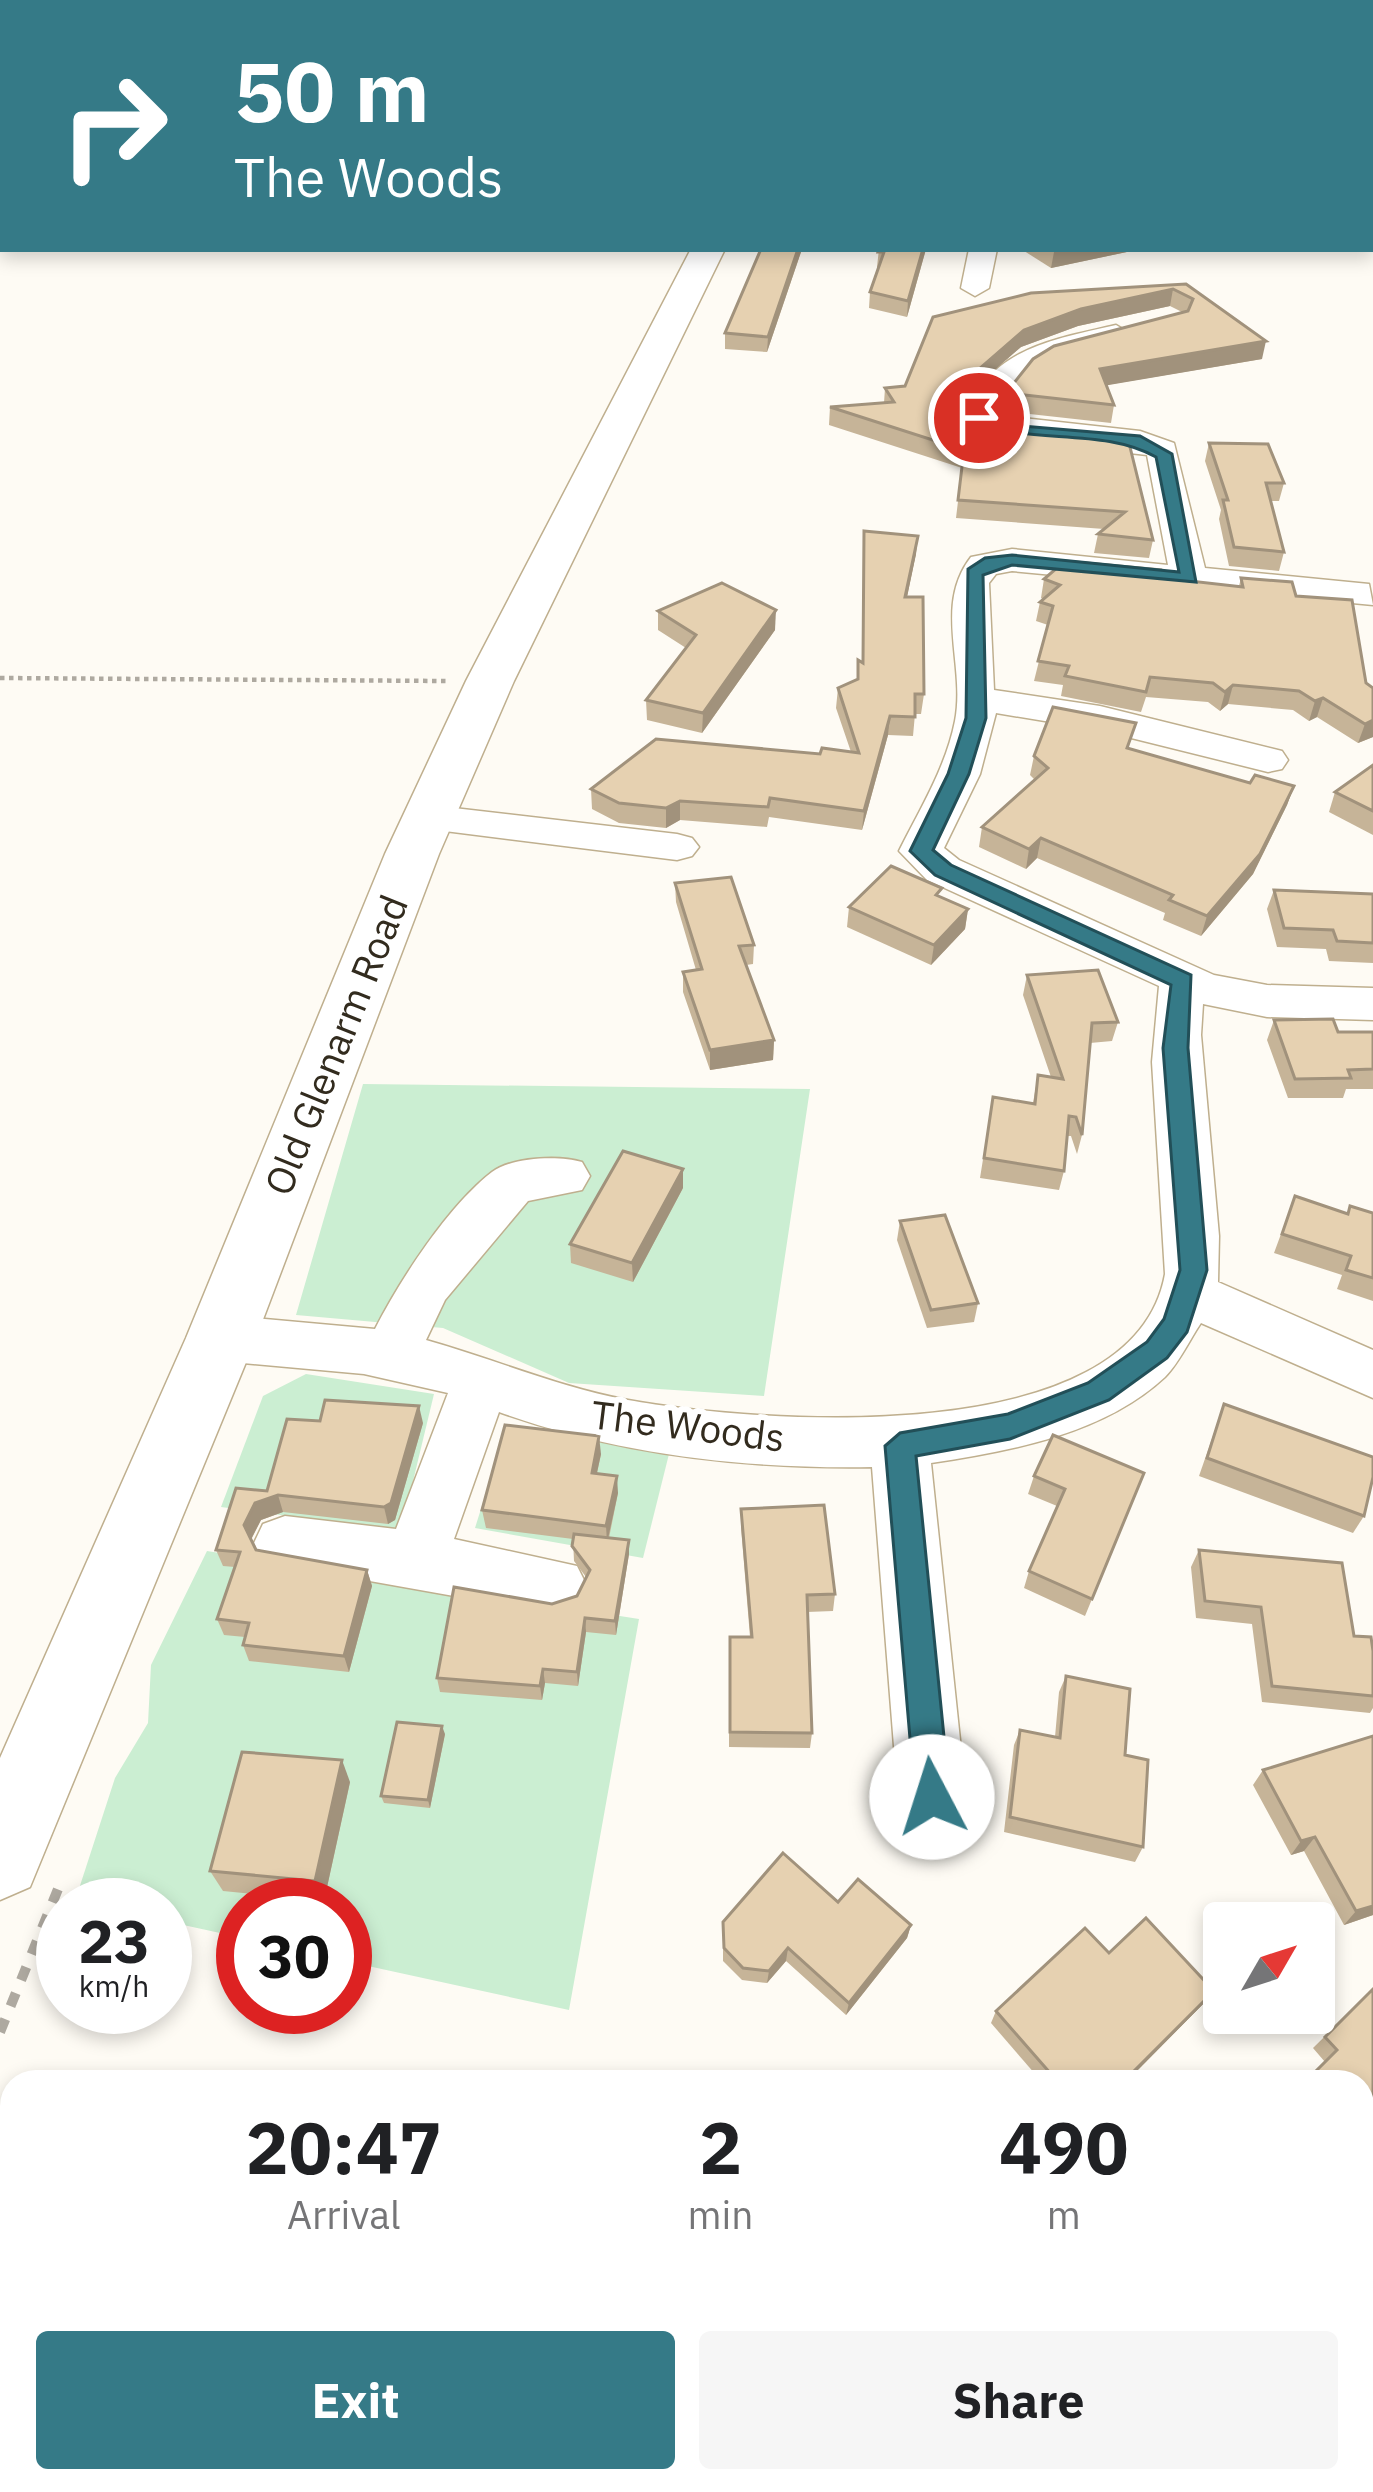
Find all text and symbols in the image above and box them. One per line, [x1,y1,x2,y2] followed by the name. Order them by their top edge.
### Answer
[234,36,430,145] text: 50 m
[36,48,192,204] icon: right
[234,142,503,212] text: The Woods
[928,367,1030,469] pin
[946,385,1012,451] icon: arrive
[252,887,419,1202] street label: Old Glenarm Road
[588,1388,788,1463] street label: The Woods
[869,1734,995,1860] position arrow
[216,1878,372,2034] speed limit sign: 30
[78,1901,150,1980] text: 23
[1203,1902,1335,2034] north arrow
[1203,1902,1335,2034] map controls
[79,1966,149,2005] text: km/h
[245,2100,442,2194] text: 20:47
[699,2100,742,2194] text: 2
[999,2100,1129,2194] text: 490
[287,2189,401,2240] text: Arrival
[688,2189,753,2240] text: min
[1047,2189,1081,2240] text: m
[36,2331,675,2469] button: Exit
[699,2331,1338,2469] button: Share

